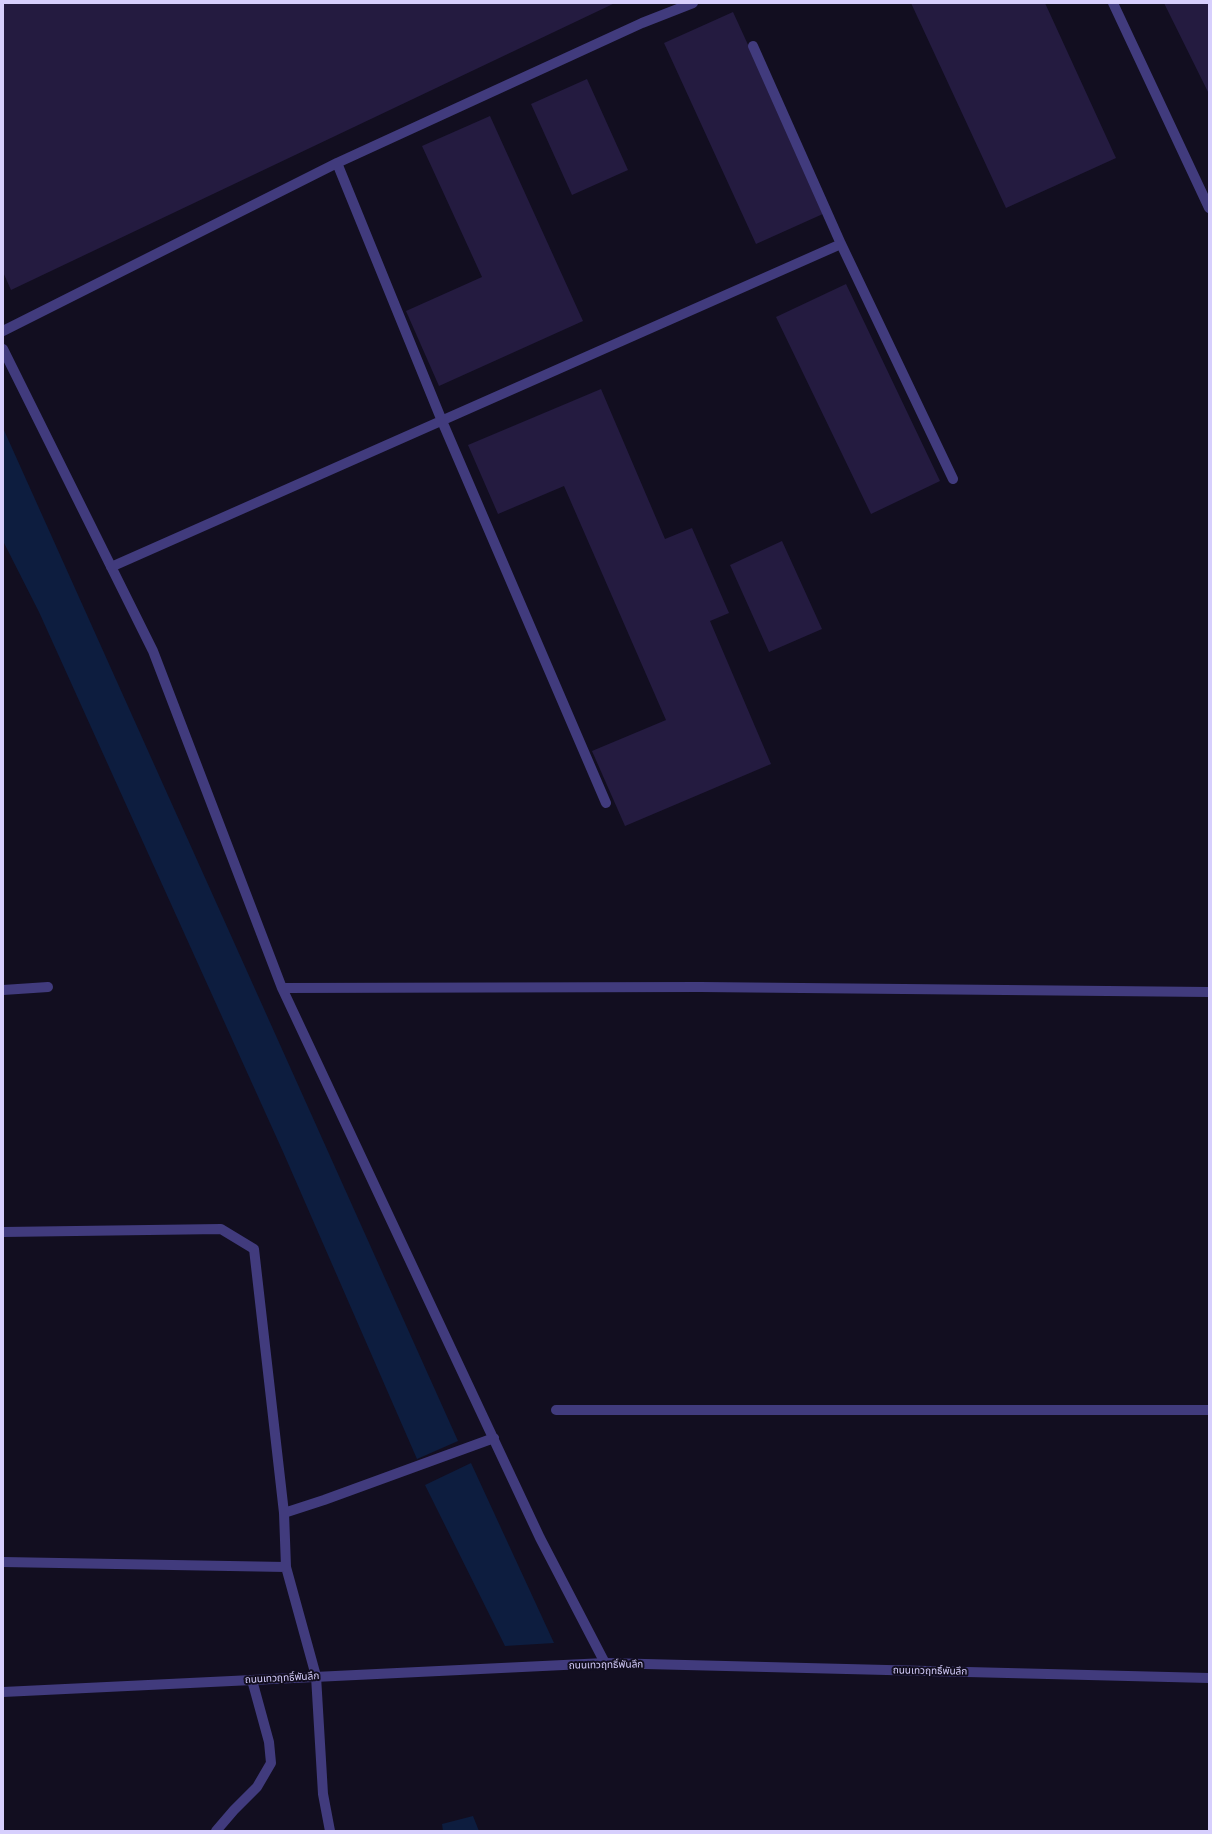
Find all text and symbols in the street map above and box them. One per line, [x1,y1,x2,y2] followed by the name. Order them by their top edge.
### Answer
[569,1658,643,1672] street label: ถนนเทวฤทธิ์พันลึก
[893,1664,967,1678] street label: ถนนเทวฤทธิ์พันลึก
[244,1670,320,1686] street label: ถนนเทวฤทธิ์พันลึก

